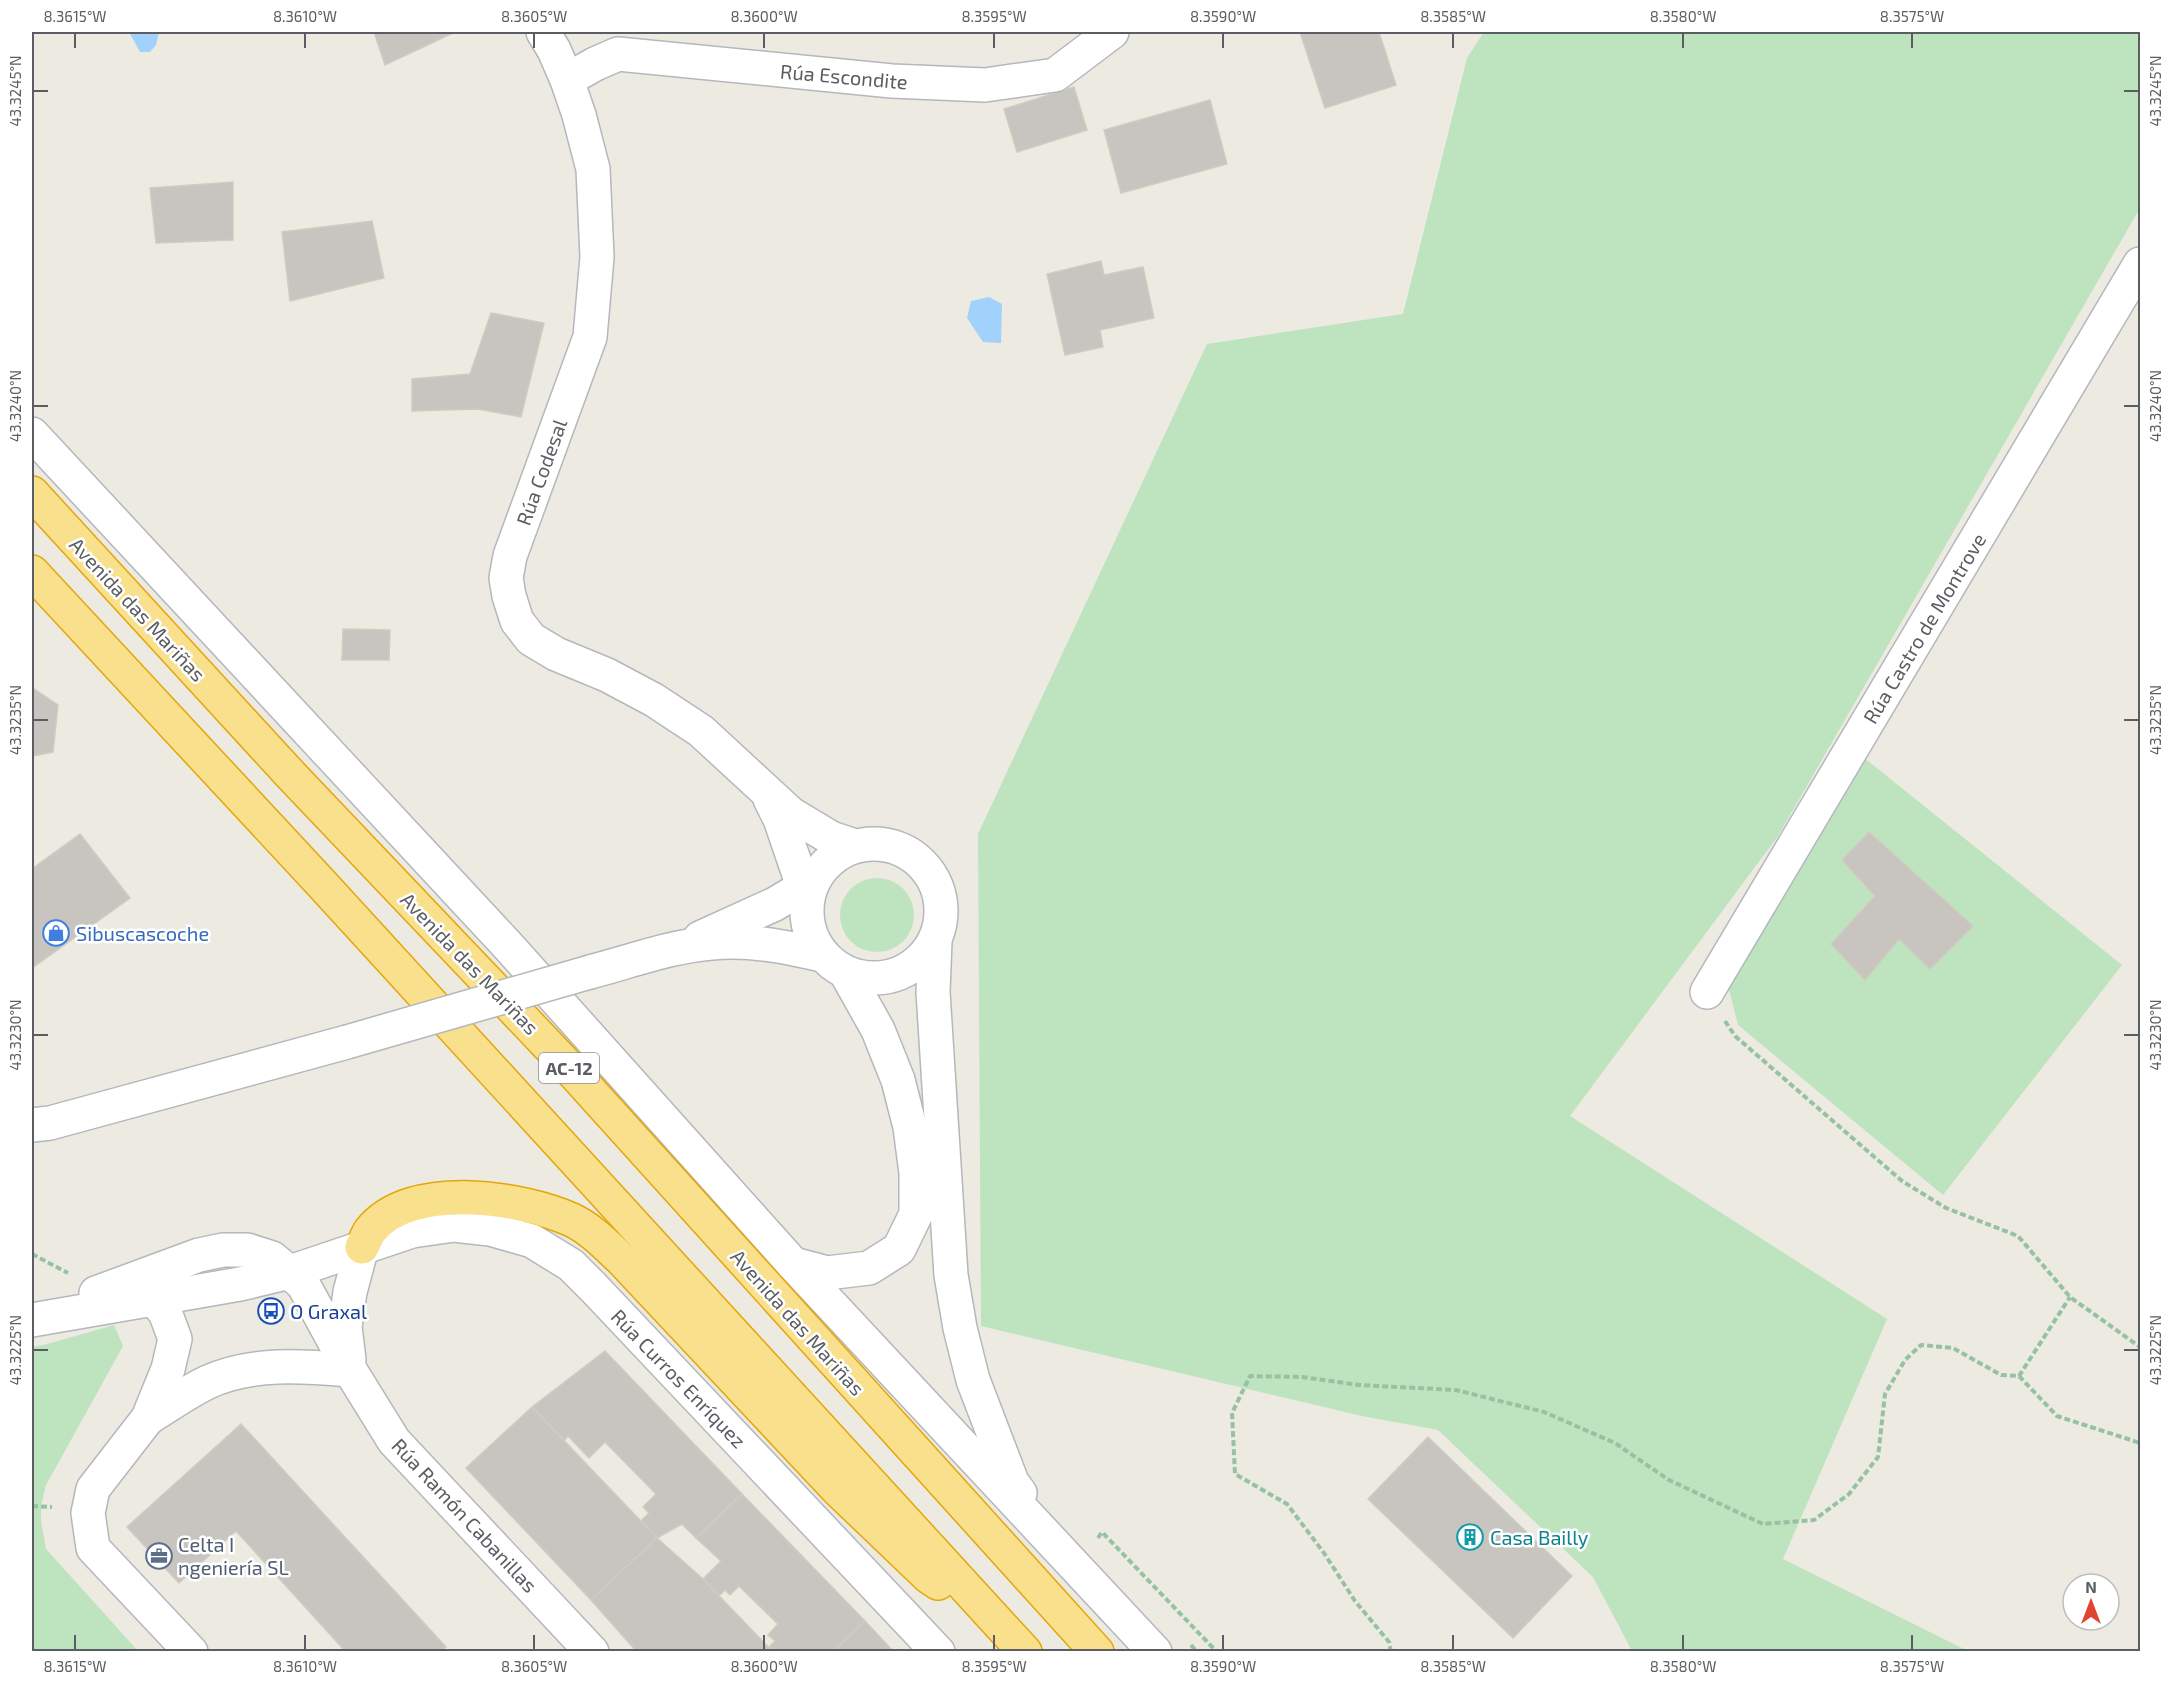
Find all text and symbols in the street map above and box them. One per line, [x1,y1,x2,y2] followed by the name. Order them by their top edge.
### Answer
[43,7,107,25] text: 8.3615°W
[273,7,337,25] text: 8.3610°W
[501,7,567,25] text: 8.3605°W
[730,7,798,25] text: 8.3600°W
[961,7,1027,25] text: 8.3595°W
[1190,7,1256,25] text: 8.3590°W
[1420,7,1486,25] text: 8.3585°W
[1650,7,1716,25] text: 8.3580°W
[1880,7,1944,25] text: 8.3575°W
[6,55,24,127] text: 43.3245°N
[2146,55,2164,127] text: 43.3245°N
[779,58,909,94] street label: Rúa Escondite
[6,370,24,442] text: 43.3240°N
[2146,370,2164,442] text: 43.3240°N
[511,416,571,528] street label: Rúa Codesal
[1858,528,1990,728] street label: Rúa Castro de Montrove
[65,532,211,686] street label: Avenida das Mariñas
[6,685,24,755] text: 43.3235°N
[2146,685,2164,755] text: 43.3235°N
[396,887,544,1039] street label: Avenida das Mariñas
[41,918,71,948] shop icon: Sibuscascoche
[76,921,209,945] place label: Sibuscascoche
[6,999,24,1071] text: 43.3230°N
[2146,999,2164,1071] text: 43.3230°N
[539,1053,599,1083] road number: AC-12
[726,1244,870,1400] street label: Avenida das Mariñas
[256,1296,286,1326] bus stop icon: O Graxal
[290,1299,367,1323] place label: O Graxal
[607,1304,751,1452] street label: Rúa Curros Enríquez
[6,1315,24,1385] text: 43.3225°N
[2146,1315,2164,1385] text: 43.3225°N
[387,1433,543,1597] street label: Rúa Ramón Cabanillas
[1455,1522,1485,1552] building icon: Casa Bailly
[1490,1525,1589,1549] place label: Casa Bailly
[178,1532,289,1579] place label: Celta I ngeniería SL
[144,1541,174,1571] office icon: Celta I ngeniería SL
[2061,1572,2121,1632] north arrow
[2085,1577,2097,1596] text: N
[43,1657,107,1675] text: 8.3615°W
[273,1657,337,1675] text: 8.3610°W
[501,1657,567,1675] text: 8.3605°W
[730,1657,798,1675] text: 8.3600°W
[961,1657,1027,1675] text: 8.3595°W
[1190,1657,1256,1675] text: 8.3590°W
[1420,1657,1486,1675] text: 8.3585°W
[1650,1657,1716,1675] text: 8.3580°W
[1880,1657,1944,1675] text: 8.3575°W

